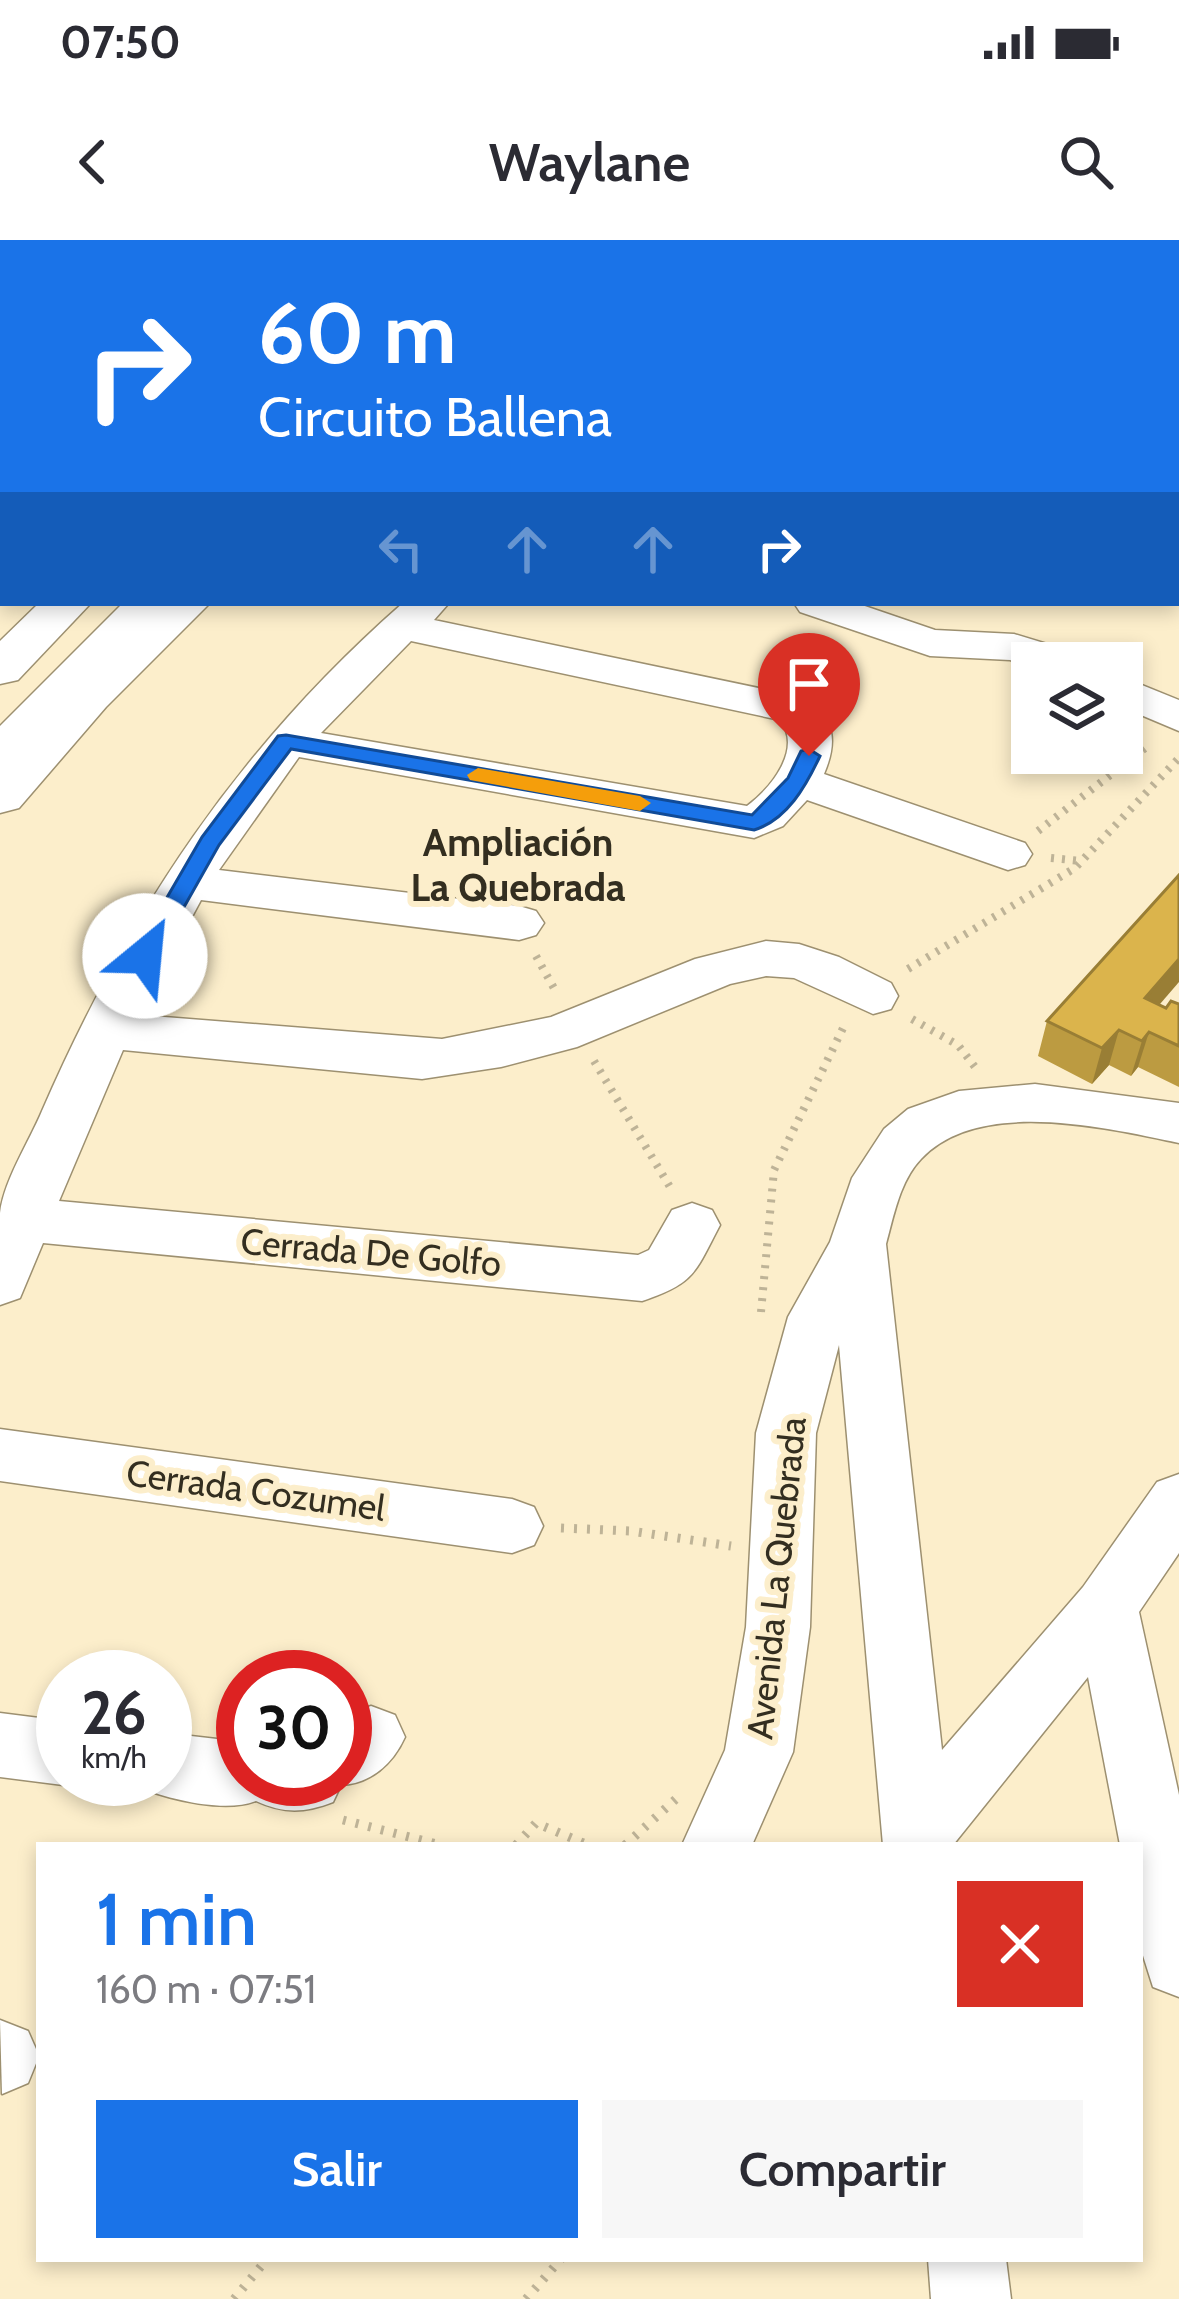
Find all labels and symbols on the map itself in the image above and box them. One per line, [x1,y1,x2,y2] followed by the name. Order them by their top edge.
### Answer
[758,633,860,756] pin
[411,818,625,911] district label: Ampliación La Quebrada
[82,893,208,1019] position arrow
[239,1219,503,1285] street label: Cerrada De Golfo
[737,1415,815,1741] street label: Avenida La Quebrada
[124,1450,389,1530] street label: Cerrada Cozumel
[216,1650,372,1806] speed limit sign: 30

